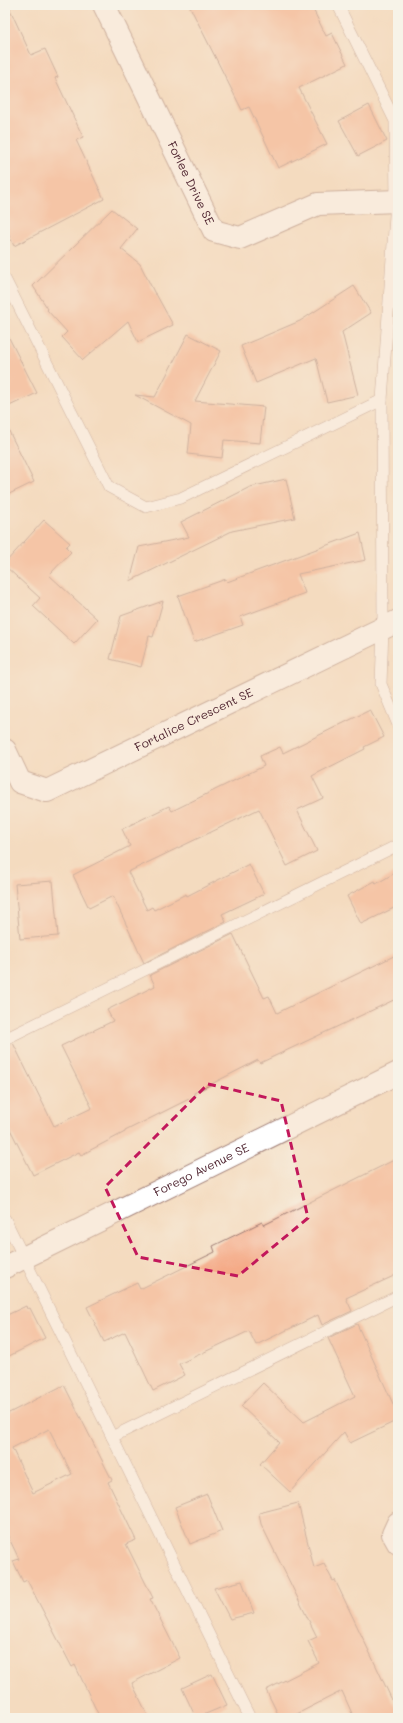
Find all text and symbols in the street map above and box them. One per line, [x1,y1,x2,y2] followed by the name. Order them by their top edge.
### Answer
[164,138,219,227] street label: Forlee Drive SE
[132,683,255,754] street label: Fortalice Crescent SE
[151,1139,251,1199] street label: Forego Avenue SE

